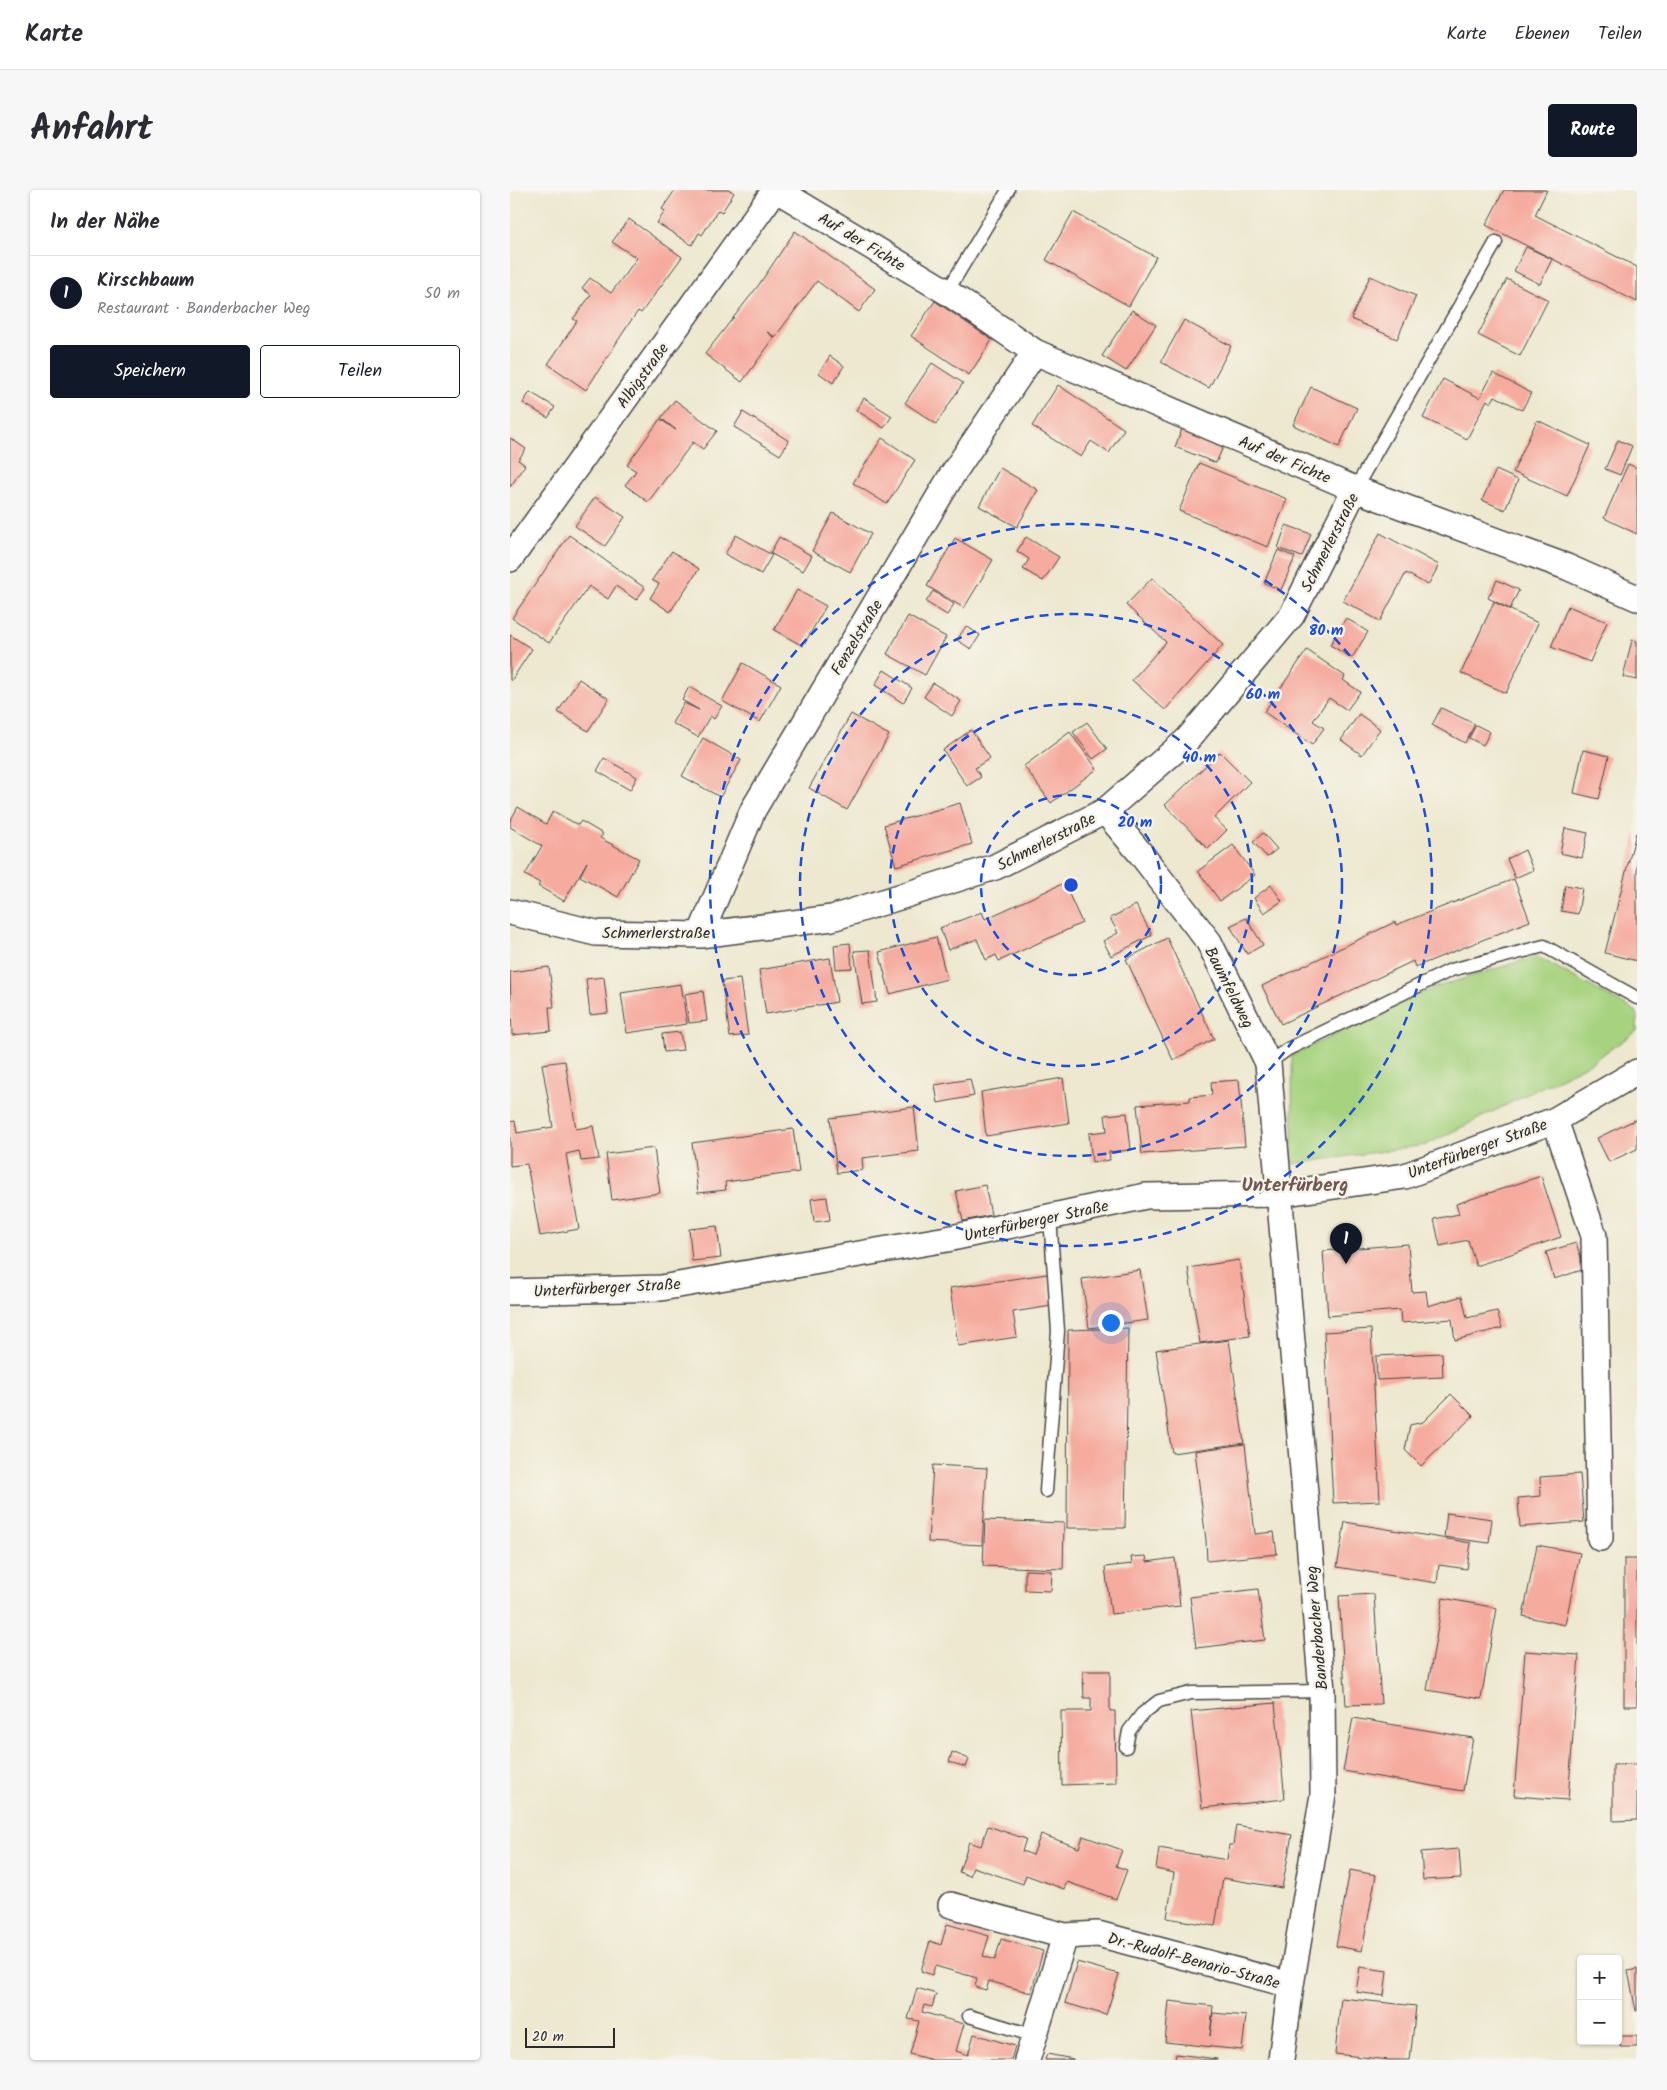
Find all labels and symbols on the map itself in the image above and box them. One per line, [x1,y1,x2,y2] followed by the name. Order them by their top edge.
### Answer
[813,206,910,278] street label: Auf der Fichte
[611,338,676,414] street label: Albigstraße
[1234,430,1334,491] street label: Auf der Fichte
[1295,489,1366,597] street label: Schmerlerstraße
[825,595,890,680] street label: Fenzelstraße
[1309,619,1343,643] text: 80 m
[1246,683,1280,707] text: 60 m
[1182,746,1216,770] text: 40 m
[993,807,1101,878] street label: Schmerlerstraße
[1118,811,1152,835] text: 20 m
[1062,876,1080,894] centre of rings
[602,921,710,946] street label: Schmerlerstraße
[1197,942,1260,1033] street label: Baumfeldweg
[1404,1112,1551,1186] street label: Unterfürberger Straße
[1242,1171,1348,1201] district label: Unterfürberg
[962,1194,1111,1249] street label: Unterfürberger Straße
[1330,1223,1362,1264] pin: 1
[533,1272,681,1305] street label: Unterfürberger Straße
[1098,1310,1124,1336] your location
[1300,1565,1335,1691] street label: Banderbacher Weg
[1105,1926,1283,1996] street label: Dr.-Rudolf-Benario-Straße
[525,2025,615,2048] scale bar

